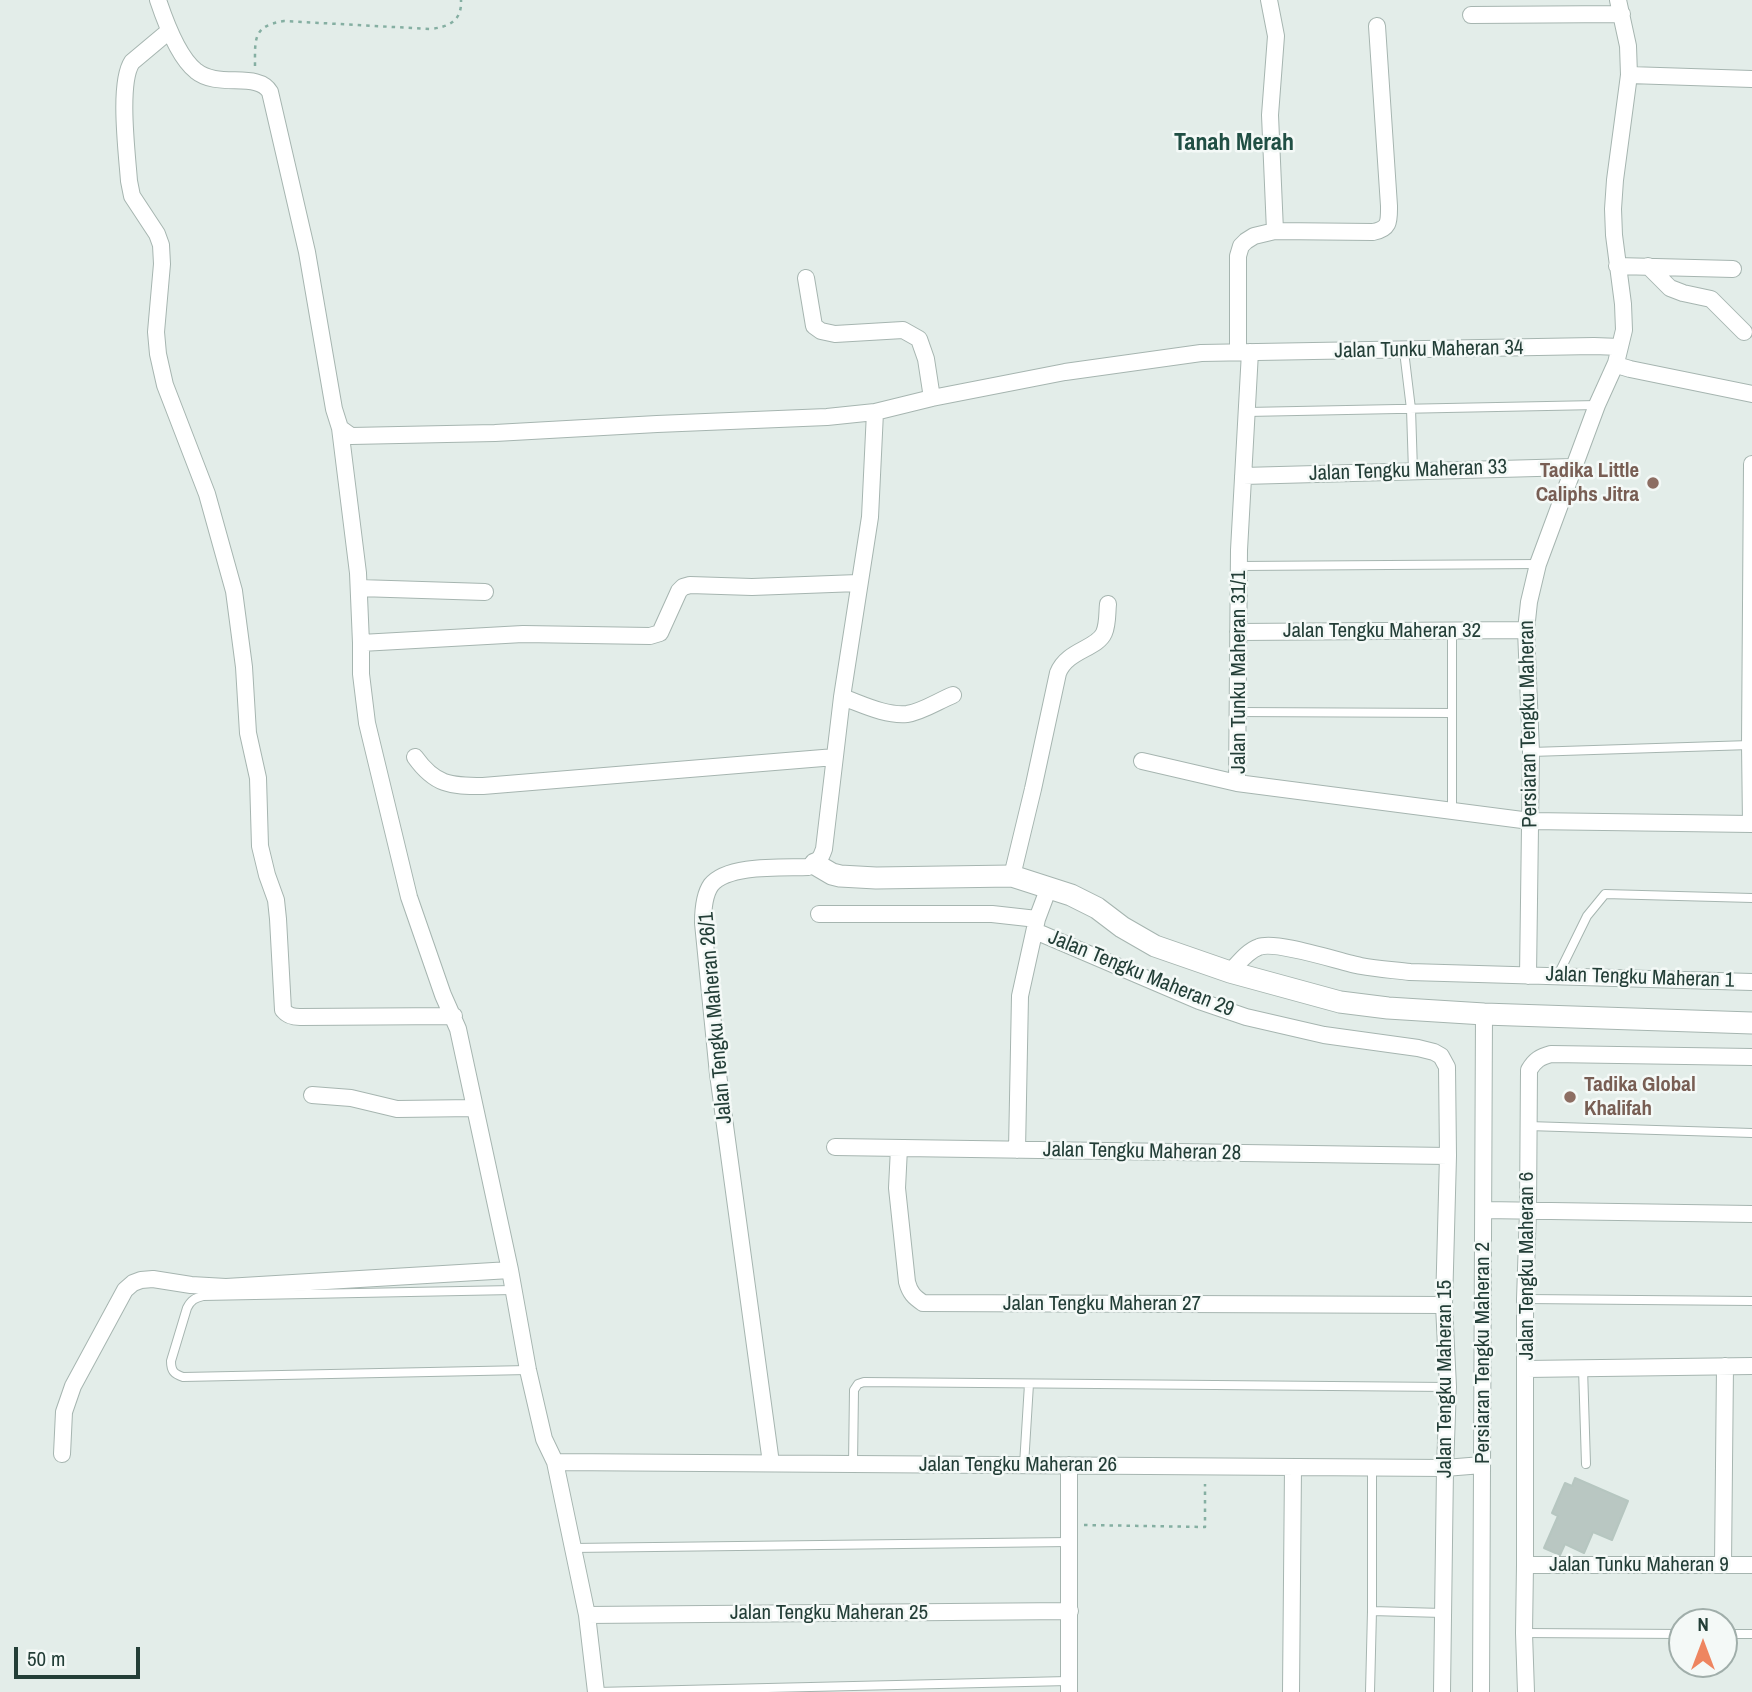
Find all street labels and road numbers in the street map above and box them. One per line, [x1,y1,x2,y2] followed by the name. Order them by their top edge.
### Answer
[1334,336,1524,364] street label: Jalan Tunku Maheran 34
[1309,455,1507,487] street label: Jalan Tengku Maheran 33
[1226,570,1252,774] street label: Jalan Tunku Maheran 31/1
[1283,618,1481,644] street label: Jalan Tengku Maheran 32
[1515,620,1543,828] street label: Persiaran Tengku Maheran
[694,911,738,1125] street label: Jalan Tengku Maheran 26/1
[1044,925,1238,1023] street label: Jalan Tengku Maheran 29
[1545,962,1735,994] street label: Jalan Tengku Maheran 1
[1043,1138,1241,1166] street label: Jalan Tengku Maheran 28
[1514,1172,1540,1360] street label: Jalan Tengku Maheran 6
[1470,1242,1496,1464] street label: Persiaran Tengku Maheran 2
[1432,1280,1458,1478] street label: Jalan Tengku Maheran 15
[1003,1291,1201,1317] street label: Jalan Tengku Maheran 27
[919,1452,1117,1478] street label: Jalan Tengku Maheran 26
[1549,1552,1729,1578] street label: Jalan Tunku Maheran 9
[730,1600,928,1626] street label: Jalan Tengku Maheran 25

